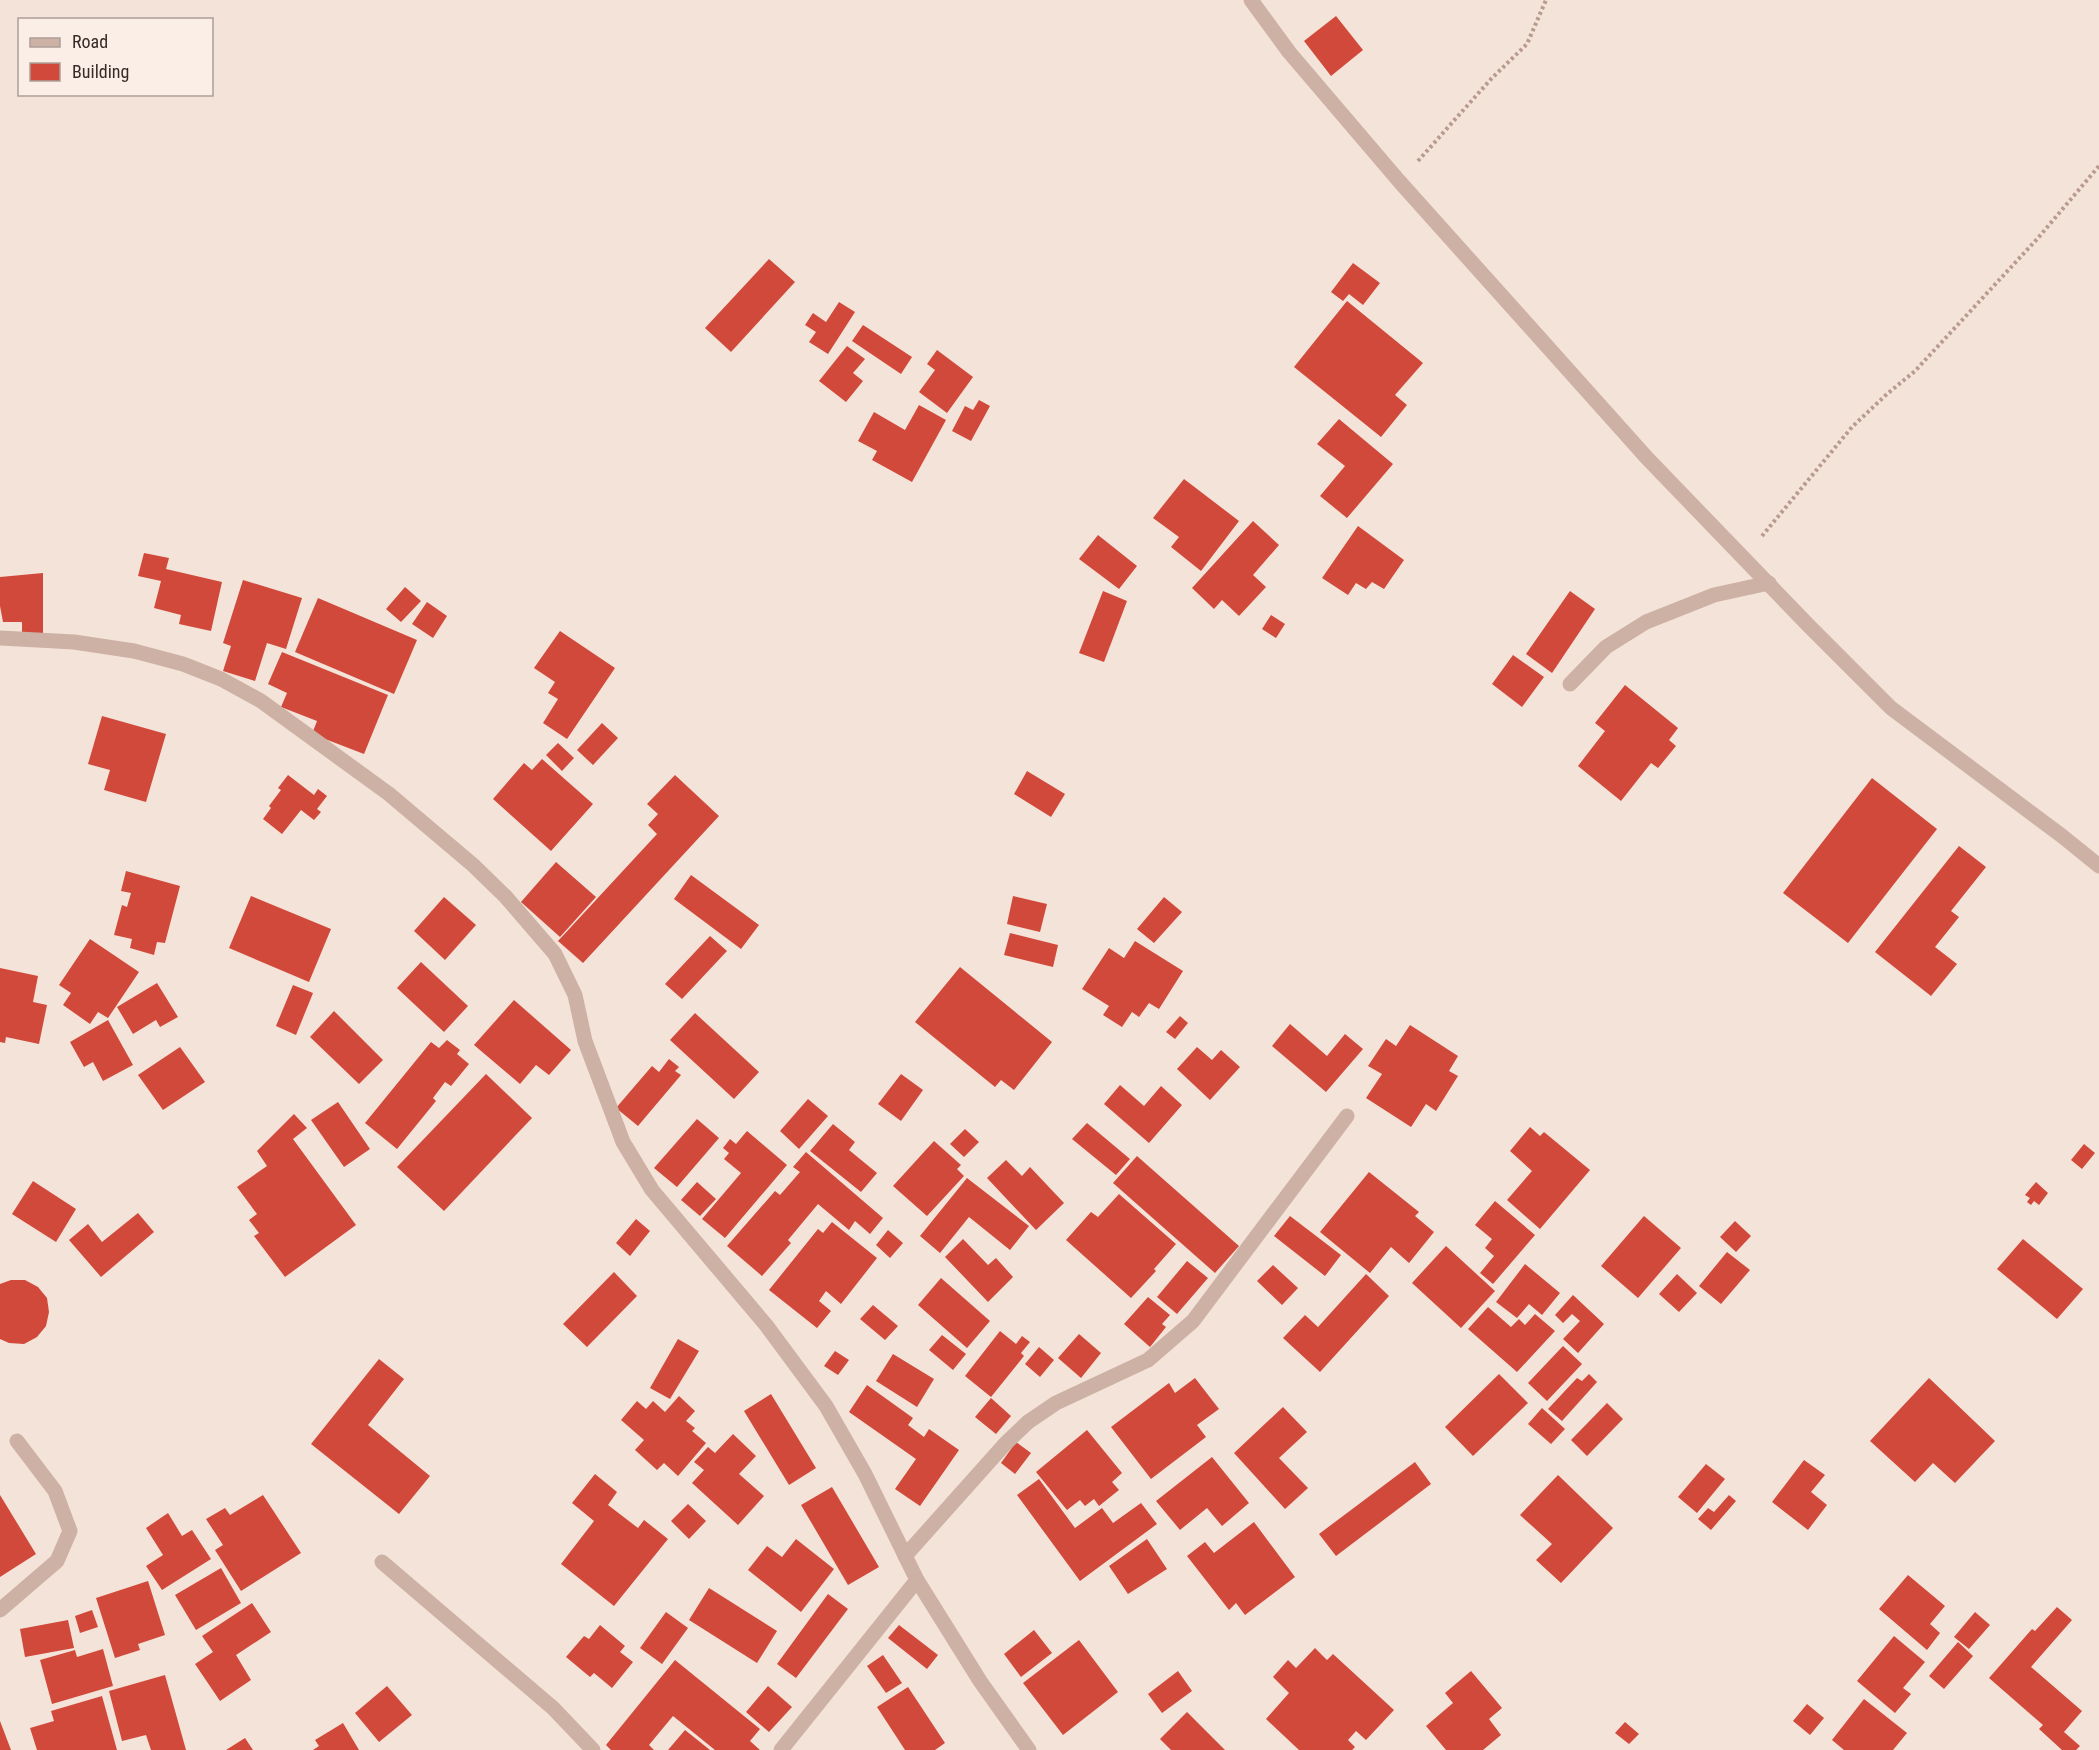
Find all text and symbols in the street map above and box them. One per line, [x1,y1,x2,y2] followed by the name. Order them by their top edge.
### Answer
[18,18,213,96] legend
[72,31,108,52] text: Road
[72,61,129,82] text: Building

